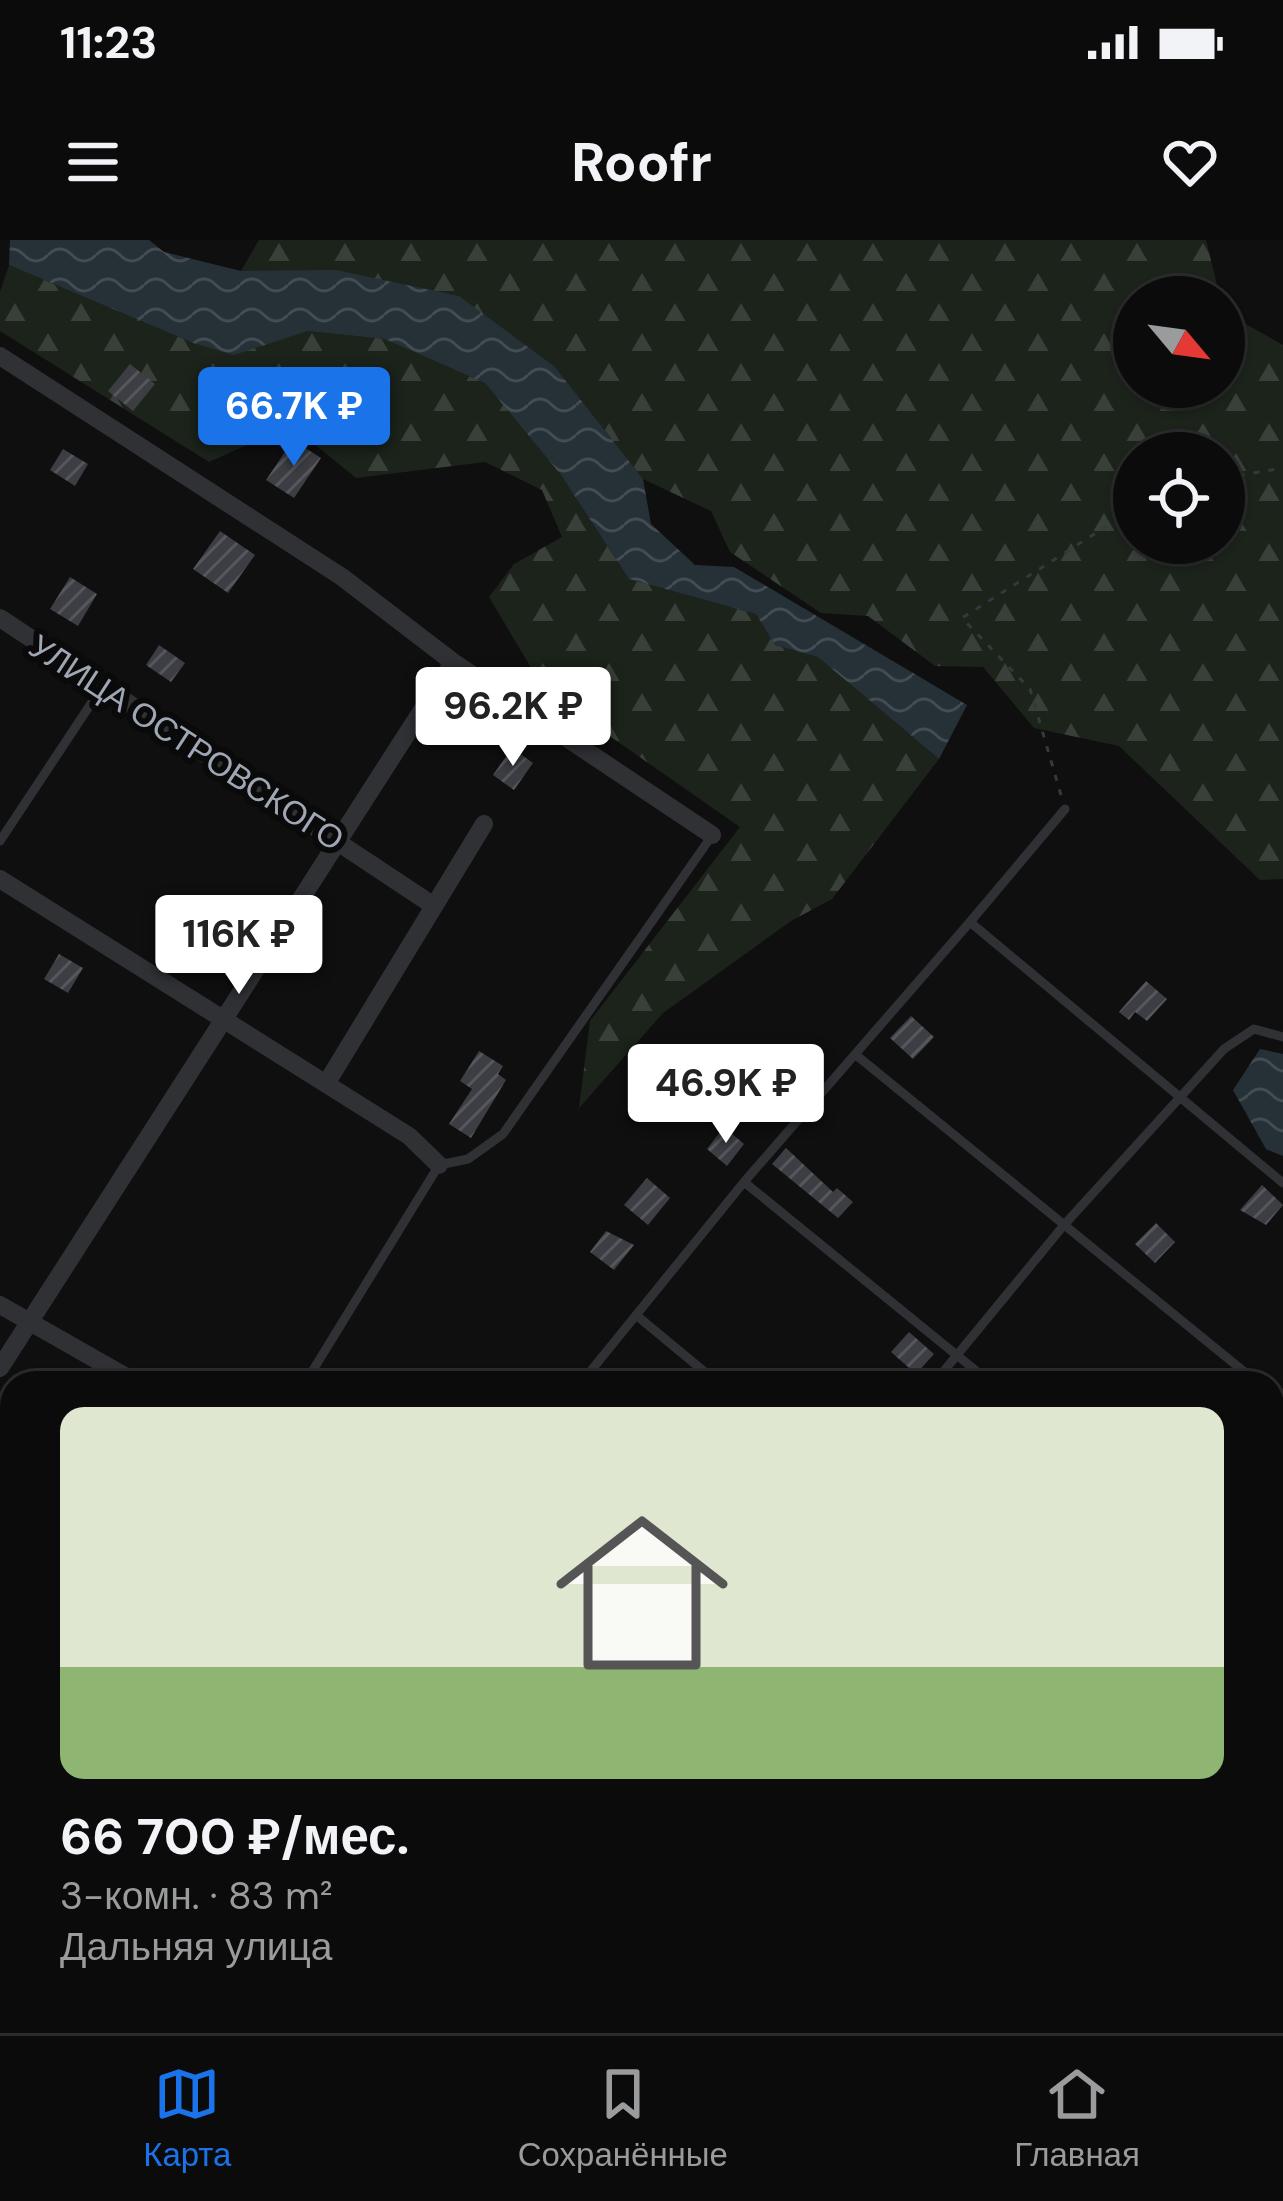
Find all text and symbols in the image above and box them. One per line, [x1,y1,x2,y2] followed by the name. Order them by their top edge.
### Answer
[60,13,157,72] text: 11:23
[571,127,712,198] text: Roofr
[60,129,126,195] icon: menu
[1157,129,1223,195] icon: heart
[1113,276,1245,408] north arrow
[1113,276,1245,564] map controls
[183,367,405,469] pin: 66.7K ₽
[225,380,363,431] text: 66.7K ₽
[1113,432,1245,564] button: locate
[21,624,352,860] street label: УЛИЦА ОСТРОВСКОГО
[402,667,624,769] pin: 96.2K ₽
[443,680,583,731] text: 96.2K ₽
[141,895,337,997] pin: 116K ₽
[182,908,296,959] text: 116K ₽
[615,1044,837,1146] pin: 46.9K ₽
[655,1057,797,1108] text: 46.9K ₽
[534,1485,750,1701] icon: home
[60,1803,409,1870] text: 66 700 ₽/мес.
[60,1870,333,1921] text: 3-комн. · 83 m²
[60,1921,333,1972] text: Дальняя улица
[143,2061,231,2176] tab: Карта
[518,2061,728,2176] tab: Сохранённые
[1014,2061,1140,2176] tab: Главная

